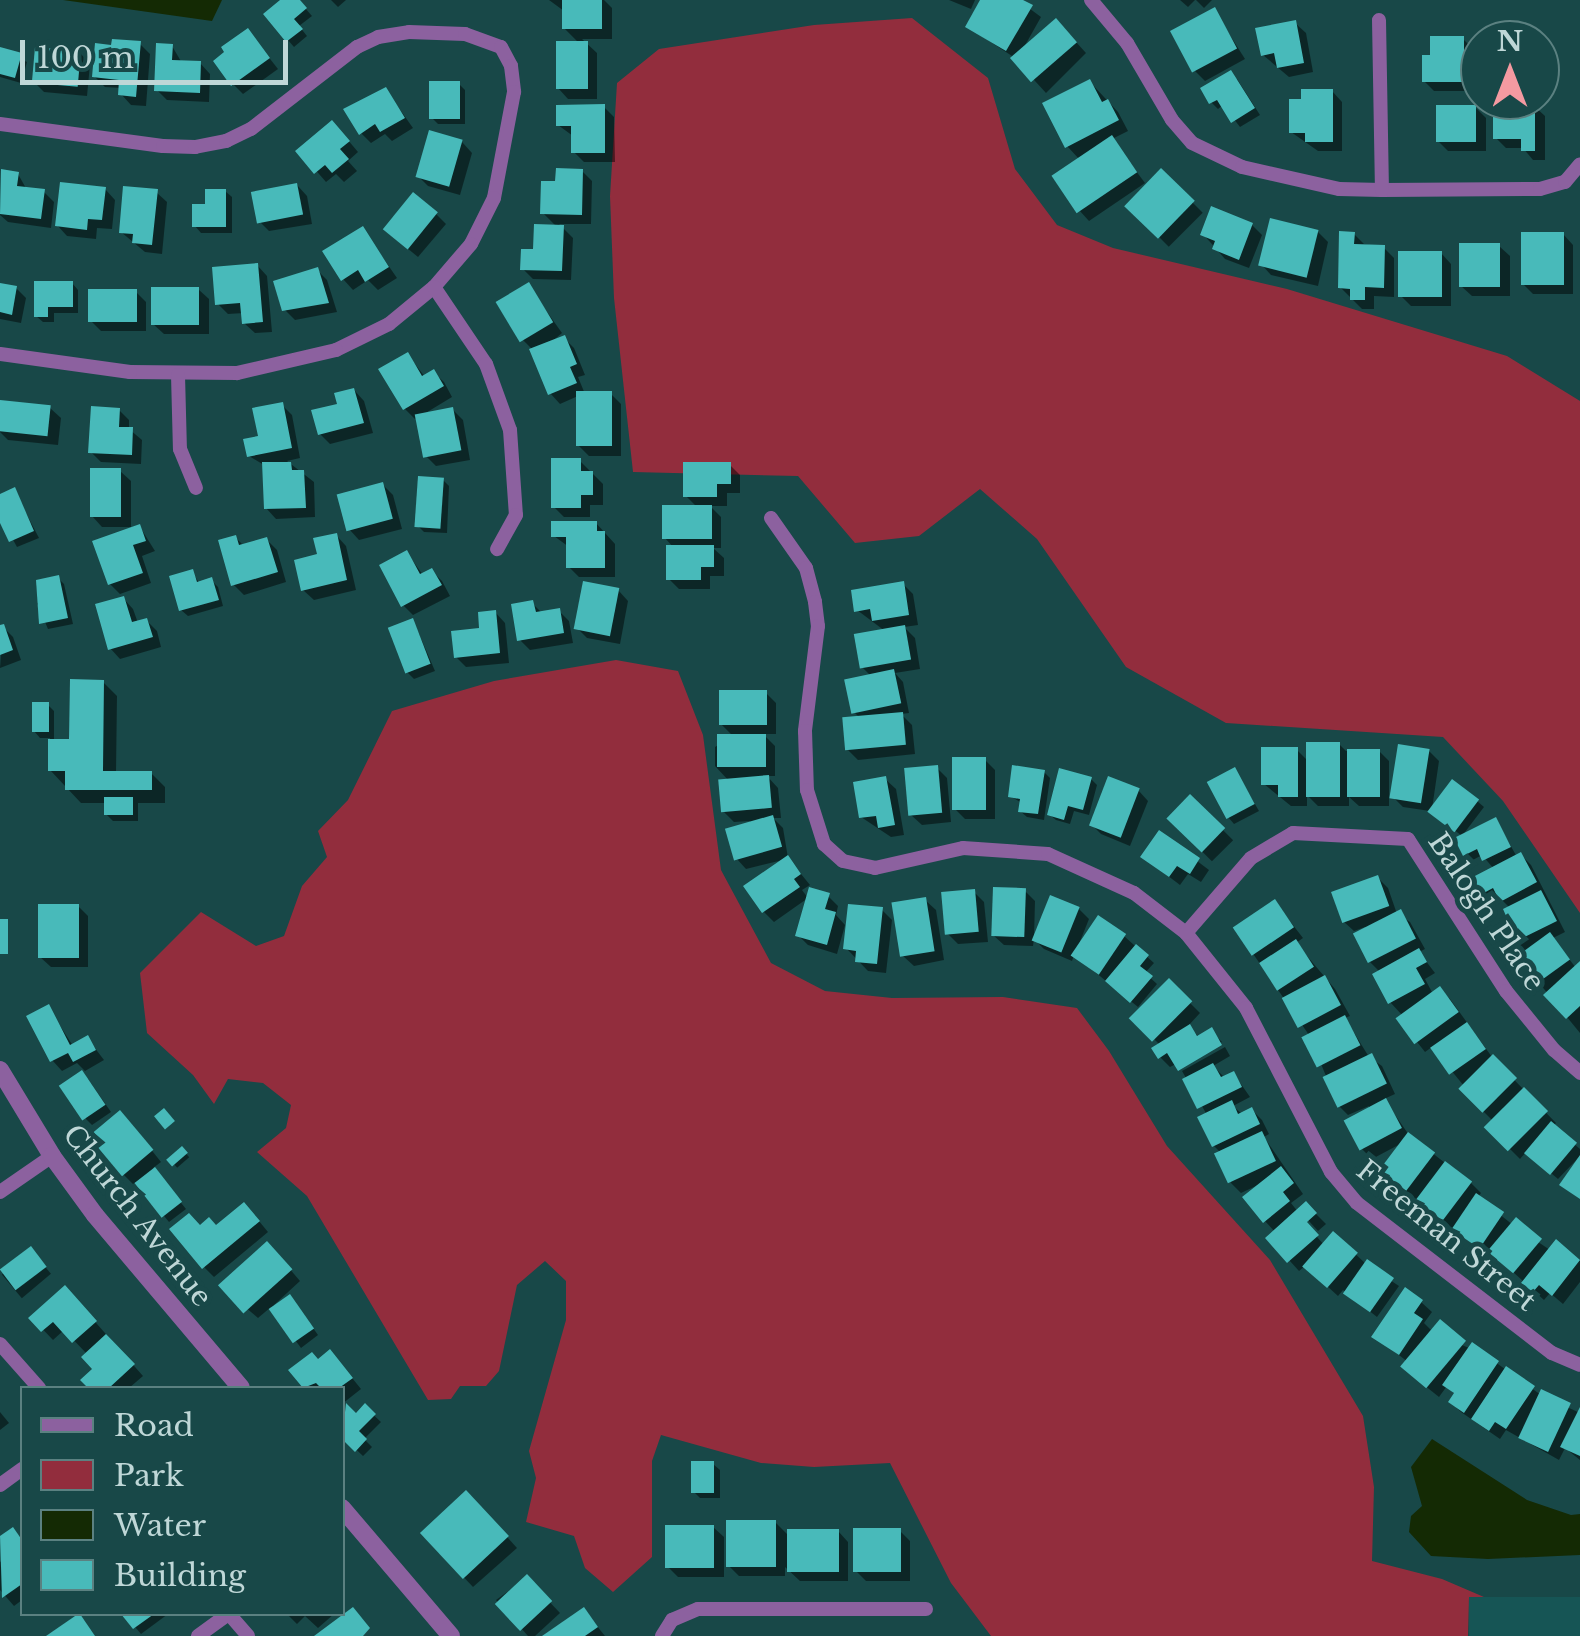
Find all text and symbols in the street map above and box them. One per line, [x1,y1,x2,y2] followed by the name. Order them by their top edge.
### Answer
[25,20,292,82] scale bar
[1460,20,1560,120] north arrow
[1497,24,1523,59] text: N
[37,39,134,76] text: 100 m
[1421,827,1551,997] street label: Balogh Place
[55,1118,219,1314] street label: Church Avenue
[1350,1153,1542,1319] street label: Freeman Street
[20,1386,345,1616] legend
[114,1407,194,1444] text: Road
[114,1457,184,1494] text: Park
[114,1507,206,1544] text: Water
[114,1557,246,1594] text: Building

